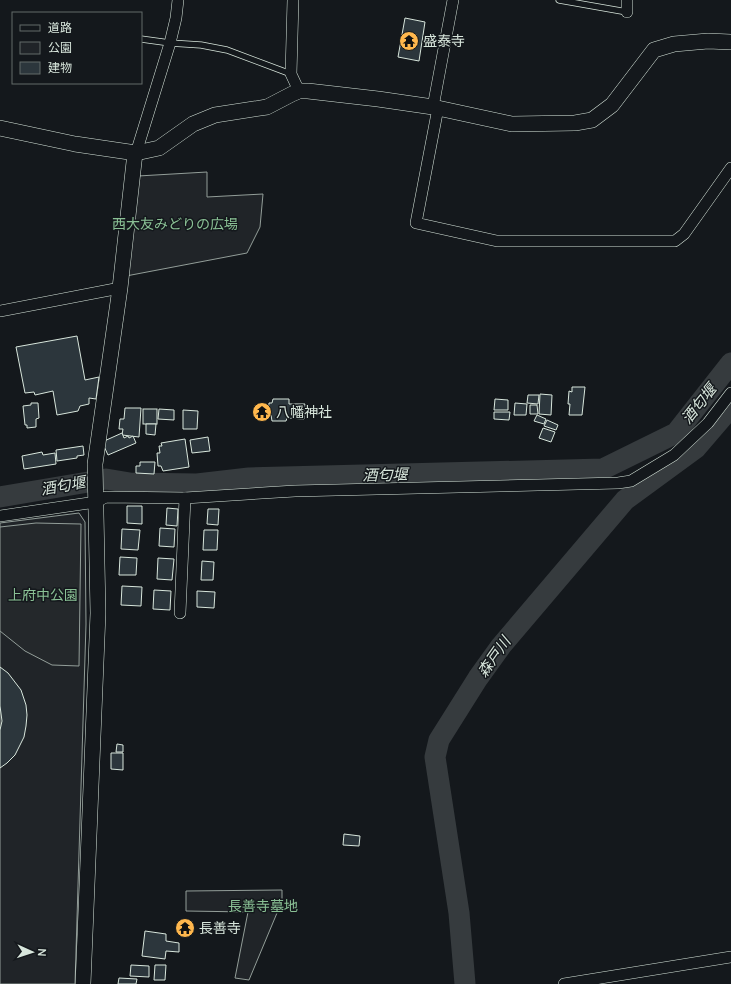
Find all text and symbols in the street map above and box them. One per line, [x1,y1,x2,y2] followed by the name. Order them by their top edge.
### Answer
[12,12,142,84] legend
[48,19,72,36] text: 道路
[398,30,420,52] temple icon: 盛泰寺
[423,31,465,50] place label: 盛泰寺
[48,39,72,56] text: 公園
[48,59,72,76] text: 建物
[112,214,238,233] park label: 西大友みどりの広場
[676,377,723,428] water label: 酒匂堰
[251,401,273,423] temple icon: 八幡神社
[276,402,332,421] place label: 八幡神社
[362,464,411,485] water label: 酒匂堰
[39,471,90,500] water label: 酒匂堰
[8,585,78,604] park label: 上府中公園
[472,631,516,681] water label: 森戸川
[228,896,298,915] park label: 長善寺墓地
[174,917,196,939] temple icon: 長善寺
[199,918,241,937] place label: 長善寺
[12,932,52,972] north arrow
[35,948,50,957] text: N

